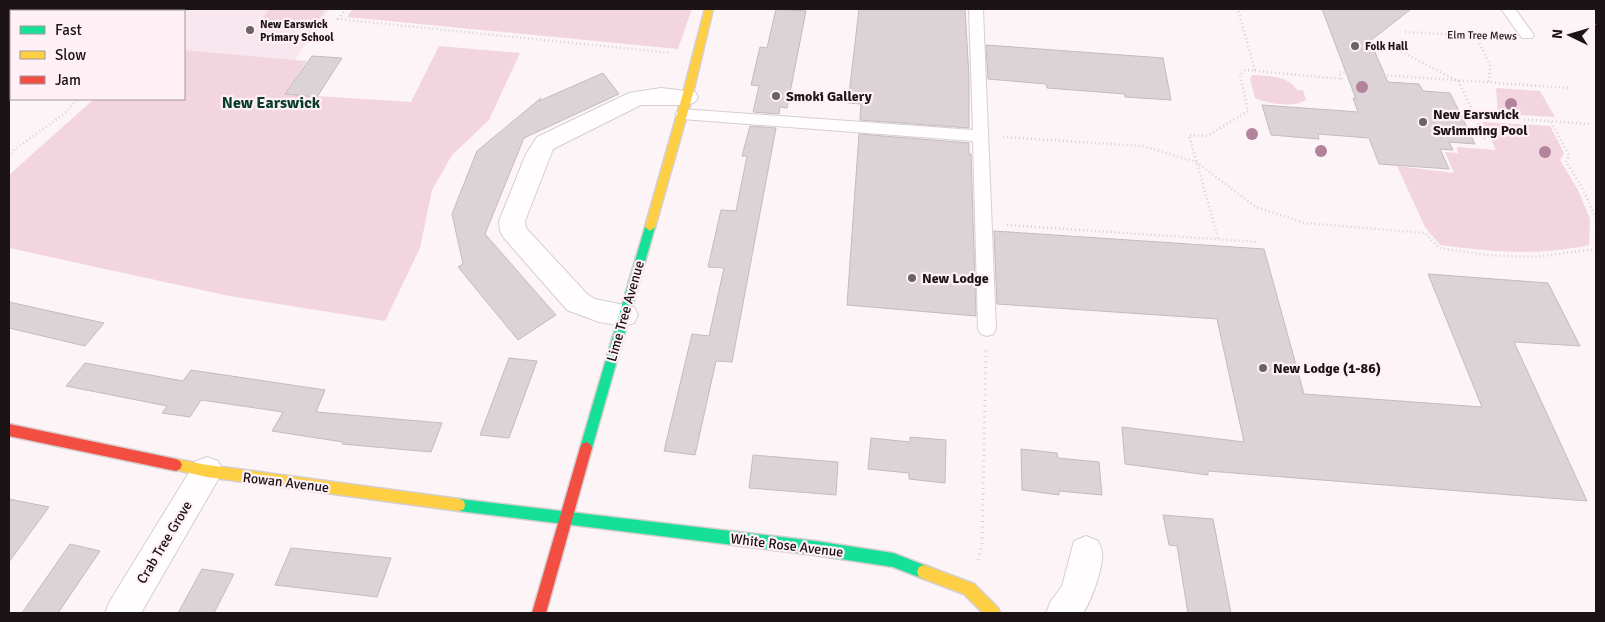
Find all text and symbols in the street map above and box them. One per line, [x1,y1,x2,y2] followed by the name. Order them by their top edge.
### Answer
[10,10,185,100] legend
[1545,10,1595,60] north arrow
[260,18,334,44] place label: New Earswick Primary School
[55,21,82,39] text: Fast
[244,24,256,36] marker: New Earswick Primary School
[1447,28,1517,43] street label: Elm Tree Mews
[1549,28,1566,40] text: N
[1349,40,1361,52] marker: Folk Hall
[1365,40,1408,53] place label: Folk Hall
[55,46,86,64] text: Slow
[55,71,81,89] text: Jam
[786,88,872,105] place label: Smoki Gallery
[770,90,782,102] marker: Smoki Gallery
[222,93,321,113] district label: New Earswick
[1433,106,1528,139] place label: New Earswick Swimming Pool
[1417,116,1429,128] marker: New Earswick Swimming Pool
[603,259,648,364] street label: Lime Tree Avenue
[922,270,989,287] place label: New Lodge
[906,272,918,284] marker: New Lodge
[1273,360,1381,377] place label: New Lodge (1-86)
[1257,362,1269,374] marker: New Lodge (1-86)
[242,469,330,496] street label: Rowan Avenue
[133,498,196,587] street label: Crab Tree Grove
[730,530,844,561] street label: White Rose Avenue

